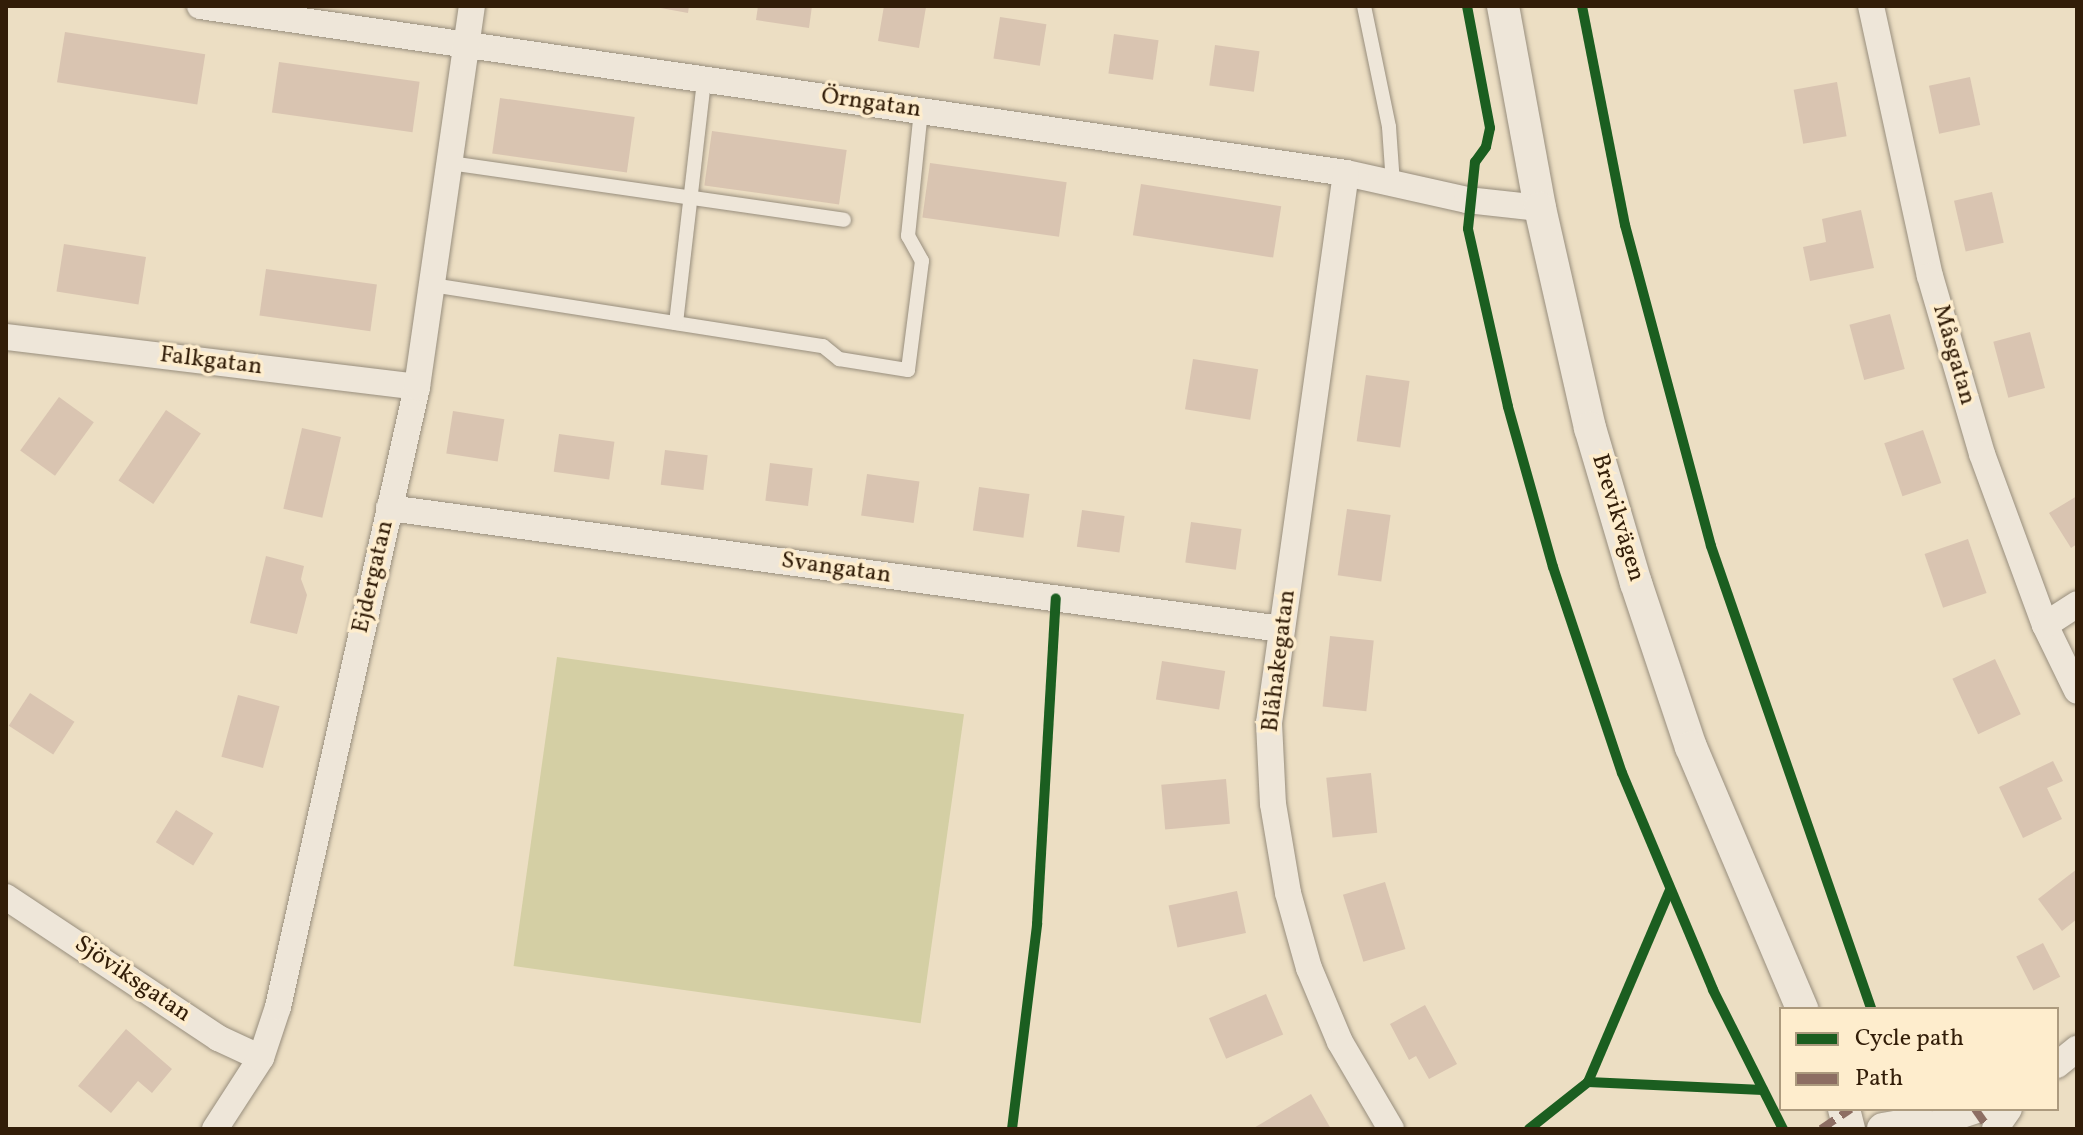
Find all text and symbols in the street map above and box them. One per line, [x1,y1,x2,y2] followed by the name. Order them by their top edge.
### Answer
[819,83,923,125] street label: Örngatan
[1925,301,1981,409] street label: Måsgatan
[158,341,264,383] street label: Falkgatan
[1584,451,1650,585] street label: Brevikvägen
[347,518,401,636] street label: Ejdergatan
[779,547,893,591] street label: Svangatan
[1257,588,1303,734] street label: Blåhakegatan
[68,930,196,1030] street label: Sjöviksgatan
[1779,1007,2059,1111] legend
[1855,1022,1964,1056] text: Cycle path
[1855,1062,1903,1096] text: Path

